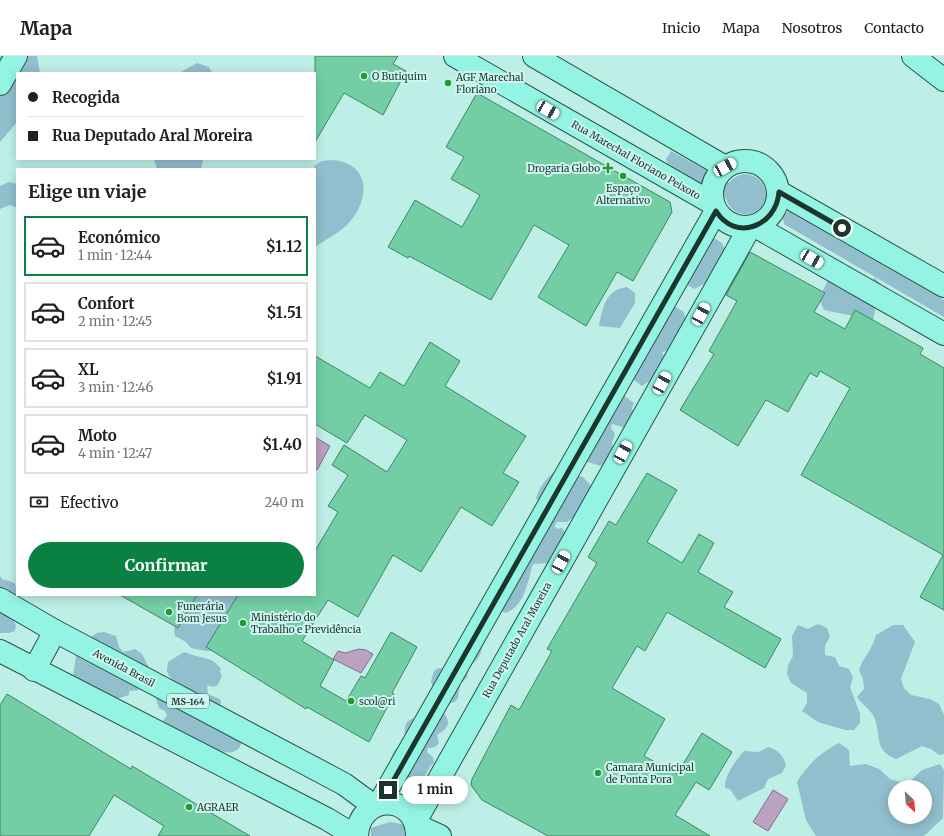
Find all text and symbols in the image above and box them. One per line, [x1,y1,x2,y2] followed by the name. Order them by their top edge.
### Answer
[20,16,72,40] text: Mapa
[662,19,700,37] text: Inicio
[722,19,760,37] text: Mapa
[782,19,842,37] text: Nosotros
[864,19,924,37] text: Contacto
[372,70,427,83] place label: O Butiquim
[359,71,369,81] marker: O Butiquim
[455,71,524,96] place label: AGF Marechal Floriano
[443,78,453,88] marker: AGF Marechal Floriano
[52,88,120,107] text: Recogida
[535,99,561,121] car
[569,118,703,202] street label: Rua Marechal Floriano Peixoto
[52,126,253,145] text: Rua Deputado Aral Moreira
[712,156,738,178] car
[527,162,600,175] place label: Drogaria Globo
[603,163,613,173] marker: Drogaria Globo
[618,171,628,181] marker: Espaço Alternativo
[28,180,147,203] text: Elige un viaje
[595,182,650,207] place label: Espaço Alternativo
[833,219,851,237] route start
[30,228,66,264] icon: car
[78,228,160,247] text: Económico
[266,237,302,256] text: $1.12
[78,247,152,264] text: 1 min · 12:44
[799,248,825,270] car
[30,294,66,330] icon: car
[78,294,135,313] text: Confort
[690,301,712,327] car
[266,303,302,322] text: $1.51
[78,313,152,330] text: 2 min · 12:45
[30,360,66,396] icon: car
[78,360,99,379] text: XL
[267,369,302,388] text: $1.91
[651,370,673,396] car
[78,379,153,396] text: 3 min · 12:46
[30,426,66,462] icon: car
[78,426,117,445] text: Moto
[262,435,302,454] text: $1.40
[612,439,634,465] car
[78,445,152,462] text: 4 min · 12:47
[28,491,50,513] icon: cash
[60,493,118,512] text: Efectivo
[264,494,304,511] text: 240 m
[28,542,304,588] button: Confirmar
[550,549,572,575] car
[480,579,555,700] street label: Rua Deputado Aral Moreira
[177,600,227,625] place label: Funerária Bom Jesus
[164,607,174,617] marker: Funerária Bom Jesus
[251,611,362,636] place label: Ministério do Trabalho e Previdência
[238,618,248,628] marker: Ministério do Trabalho e Previdência
[90,646,157,690] street label: Avenida Brasil
[167,694,209,708] road number: MS-164
[359,695,395,708] place label: scol@ri
[346,696,356,706] marker: scol@ri
[606,761,694,786] place label: Camara Municipal de Ponta Pora
[593,768,603,778] marker: Camara Municipal de Ponta Pora
[402,776,468,804] callout: 1 min
[888,780,932,824] north arrow
[888,780,932,824] map controls
[379,781,397,799] route end
[417,781,453,798] text: 1 min
[196,801,239,814] place label: AGRAER
[184,802,194,812] marker: AGRAER

